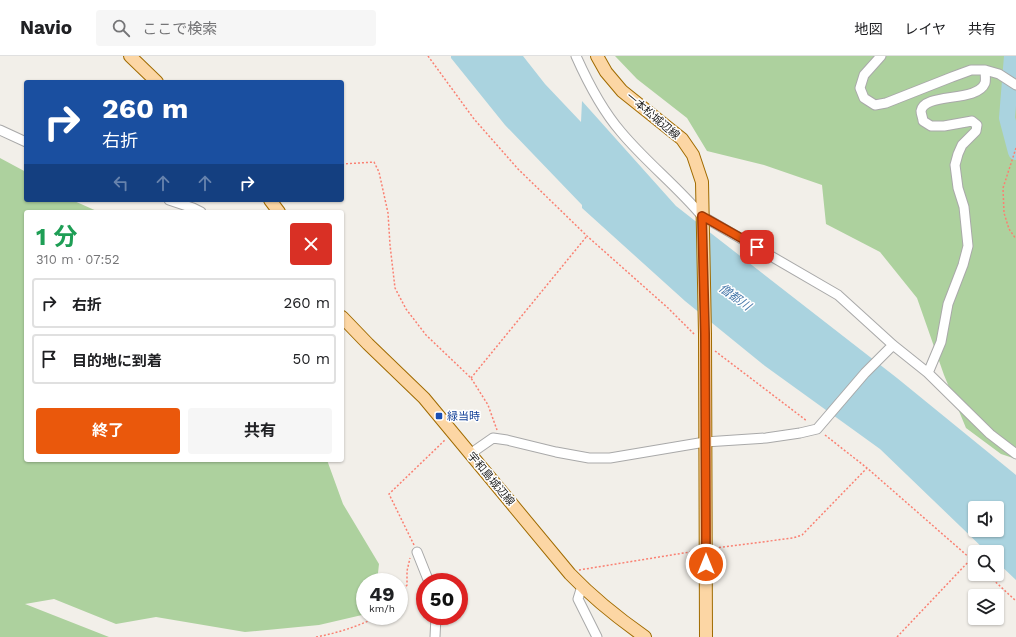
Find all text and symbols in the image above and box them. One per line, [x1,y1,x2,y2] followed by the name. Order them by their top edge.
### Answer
[96,10,376,46] search box
[20,16,72,39] text: Navio
[110,17,132,39] icon: search
[142,20,217,38] text: ここで検索
[854,21,882,37] text: 地図
[904,21,946,37] text: レイヤ
[968,21,996,37] text: 共有
[624,90,682,142] street label: 一本松城辺線
[102,92,188,125] text: 260 m
[36,96,88,148] icon: right
[102,130,138,151] text: 右折
[110,172,132,194] icon: left
[152,172,174,194] icon: ahead
[194,172,216,194] icon: ahead
[236,172,258,194] icon: right
[36,223,77,251] text: 1 分
[290,223,332,265] button: close
[740,230,774,264] pin
[746,236,768,258] icon: arrive
[36,252,119,267] text: 310 m · 07:52
[716,281,755,314] water label: 僧都川
[38,292,60,314] icon: right
[283,294,330,312] text: 260 m
[72,296,102,314] text: 右折
[38,348,60,370] icon: arrive
[293,350,330,368] text: 50 m
[72,352,162,370] text: 目的地に到着
[36,408,180,454] button: 終了
[188,408,332,454] button: 共有
[447,410,480,423] place label: 緑当時
[434,411,444,421] marker: 緑当時
[465,450,517,508] street label: 宇和島城辺線
[968,501,1004,625] map controls
[968,501,1004,537] button: sound
[685,543,727,585] position arrow
[968,545,1004,581] button: search
[416,573,468,625] speed limit sign: 50
[369,582,395,606] text: 49
[968,589,1004,625] button: layers
[369,603,395,614] text: km/h

